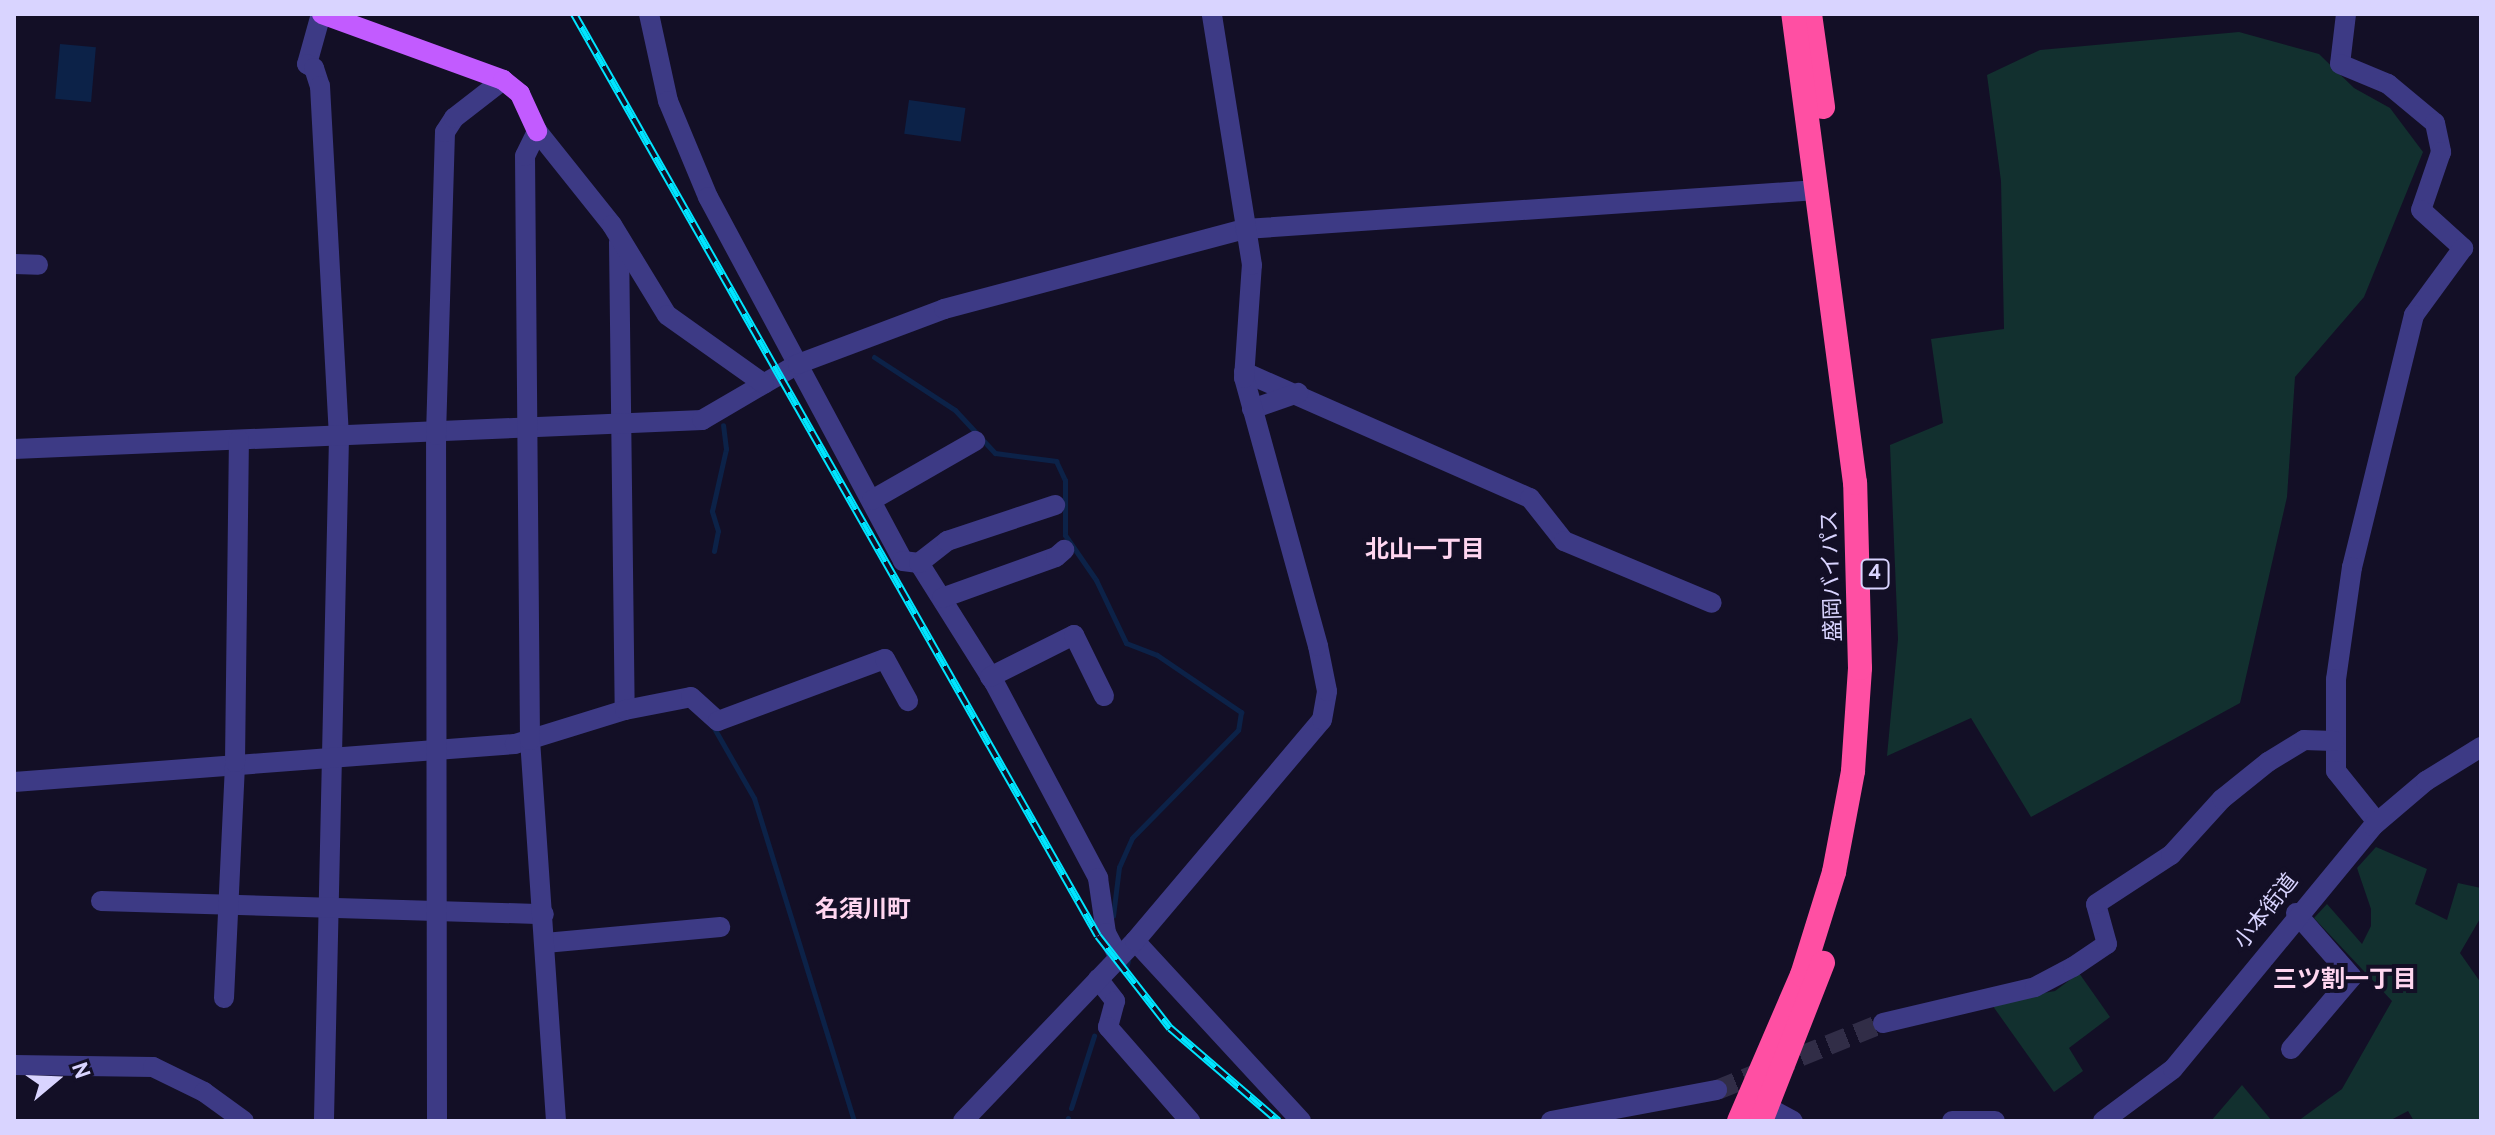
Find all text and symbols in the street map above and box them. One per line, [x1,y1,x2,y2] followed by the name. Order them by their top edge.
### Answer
[1818,510,1848,642] street label: 盛岡バイパス
[1365,538,1485,566] district label: 北山一丁目
[1859,558,1891,590] road number: 4
[2230,869,2304,955] street label: 小本街道
[815,898,911,926] district label: 名須川町
[2273,968,2417,996] district label: 三ツ割一丁目
[16,1039,96,1119] north arrow
[64,1059,94,1083] text: N

